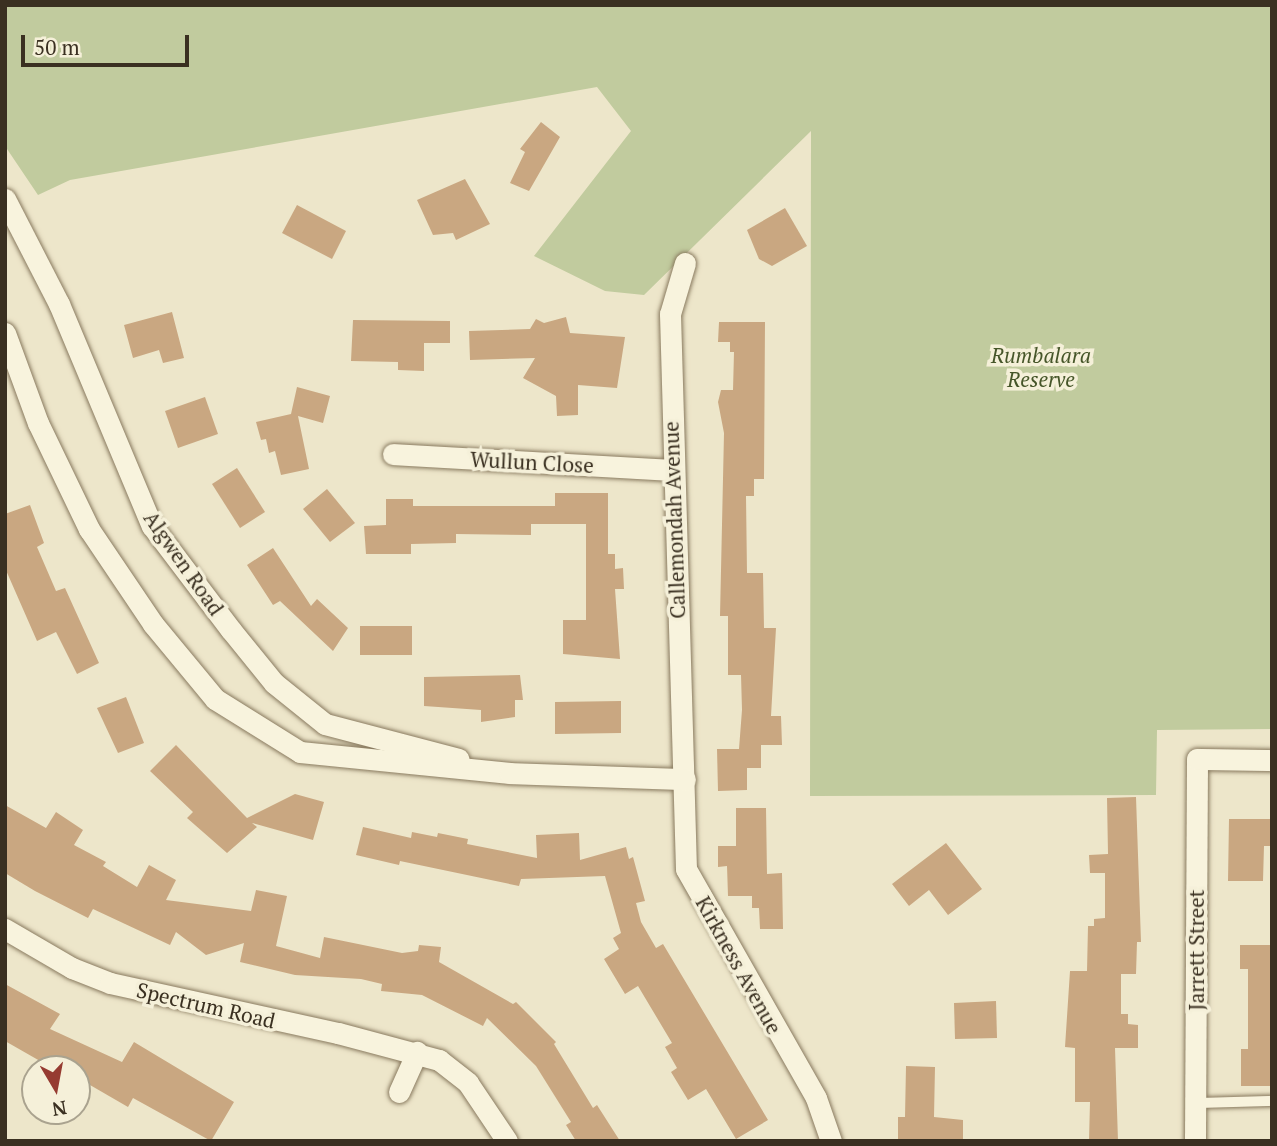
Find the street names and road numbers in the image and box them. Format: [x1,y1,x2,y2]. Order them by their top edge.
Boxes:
street label: Callemondah Avenue [658,421,690,619]
street label: Wullun Close [470,446,594,478]
street label: Algwen Road [139,506,229,620]
street label: Jarrett Street [1183,889,1209,1011]
street label: Kirkness Avenue [691,892,787,1038]
street label: Spectrum Road [134,977,278,1033]

